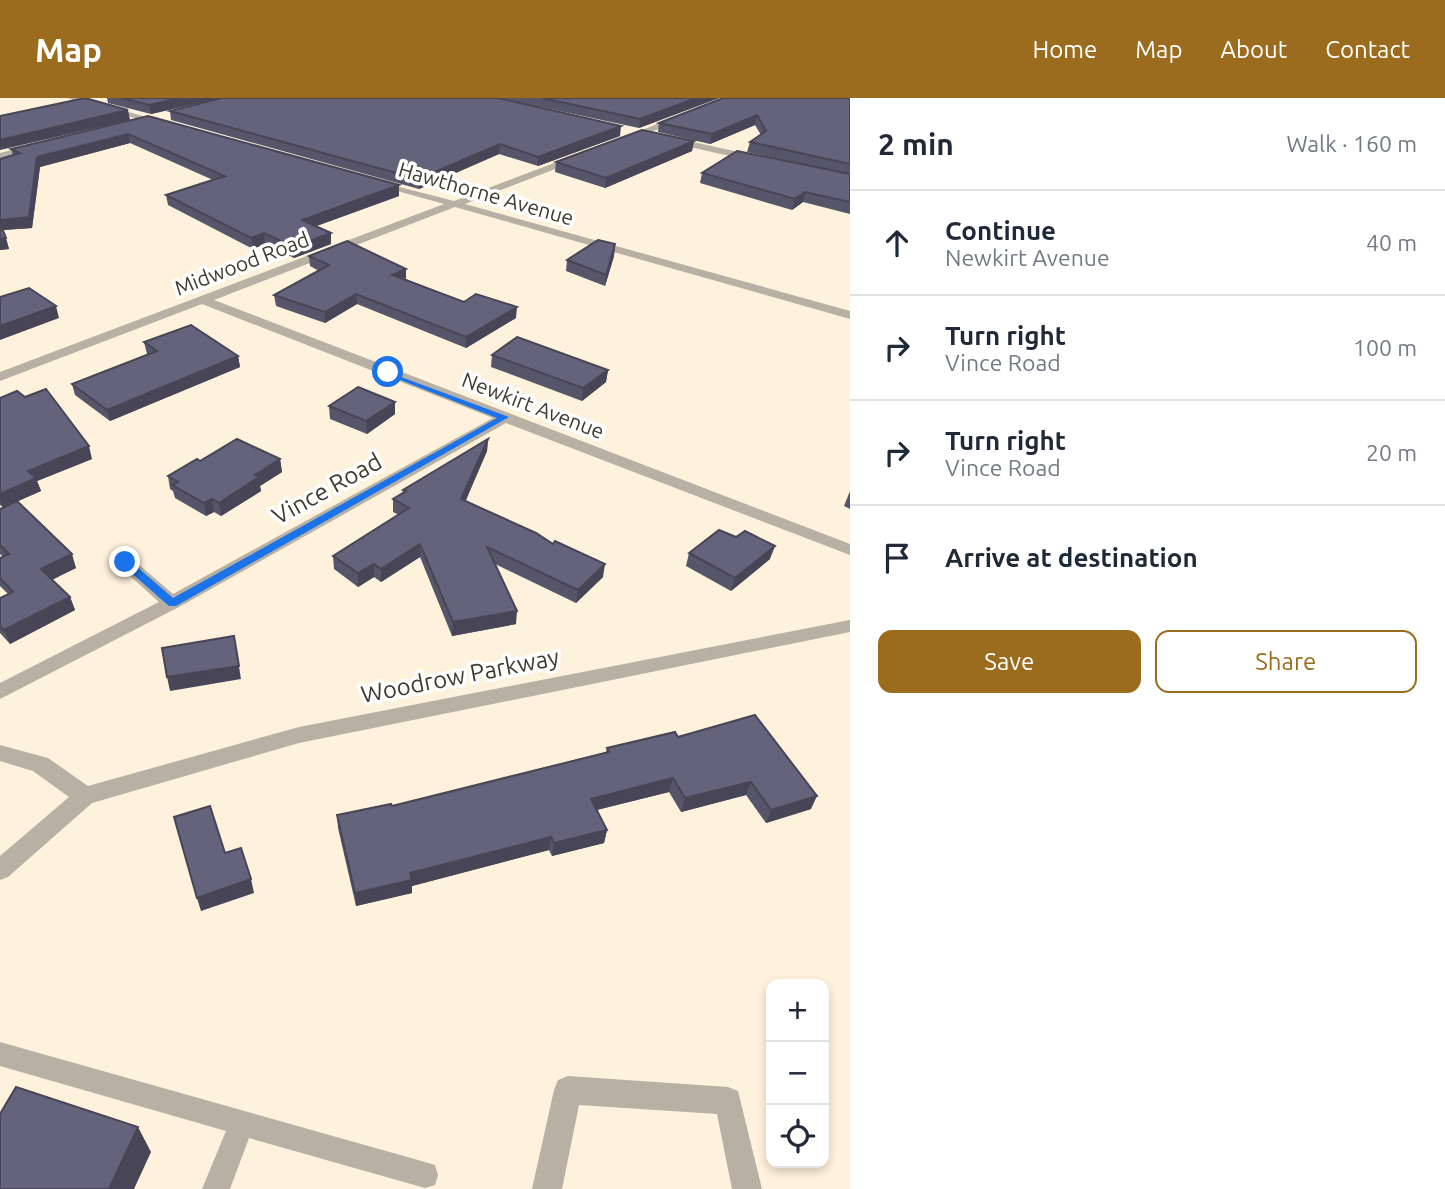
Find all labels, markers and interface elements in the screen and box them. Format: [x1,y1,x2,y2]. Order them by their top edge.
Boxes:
text: Map [35,31,102,68]
text: Home [1032,36,1097,63]
text: Map [1135,36,1182,63]
text: About [1220,36,1287,63]
text: Contact [1325,36,1410,63]
text: 2 min [878,127,954,161]
text: Walk · 160 m [1286,131,1417,156]
street label: Hawthorne Avenue [396,157,577,230]
text: Continue [945,216,1056,245]
icon: ahead [878,224,916,262]
street label: Midwood Road [171,226,312,300]
text: 40 m [1366,230,1417,255]
text: Newkirt Avenue [945,245,1110,270]
text: Turn right [945,321,1066,350]
icon: right [878,329,916,367]
text: 100 m [1353,335,1417,360]
text: Vince Road [945,350,1061,375]
route start [372,356,403,387]
street label: Newkirt Avenue [459,367,608,443]
text: Turn right [945,426,1066,455]
icon: right [878,434,916,472]
text: 20 m [1366,440,1417,465]
street label: Vince Road [267,447,386,530]
text: Vince Road [945,455,1061,480]
icon: arrive [878,539,916,577]
text: Arrive at destination [945,543,1198,572]
route end [109,546,140,577]
button: Save [878,630,1141,693]
button: Share [1155,630,1417,693]
street label: Woodrow Parkway [358,643,562,708]
map controls [766,979,829,1168]
button: + [766,979,829,1042]
button: − [766,1042,829,1105]
button: locate [766,1105,829,1168]

